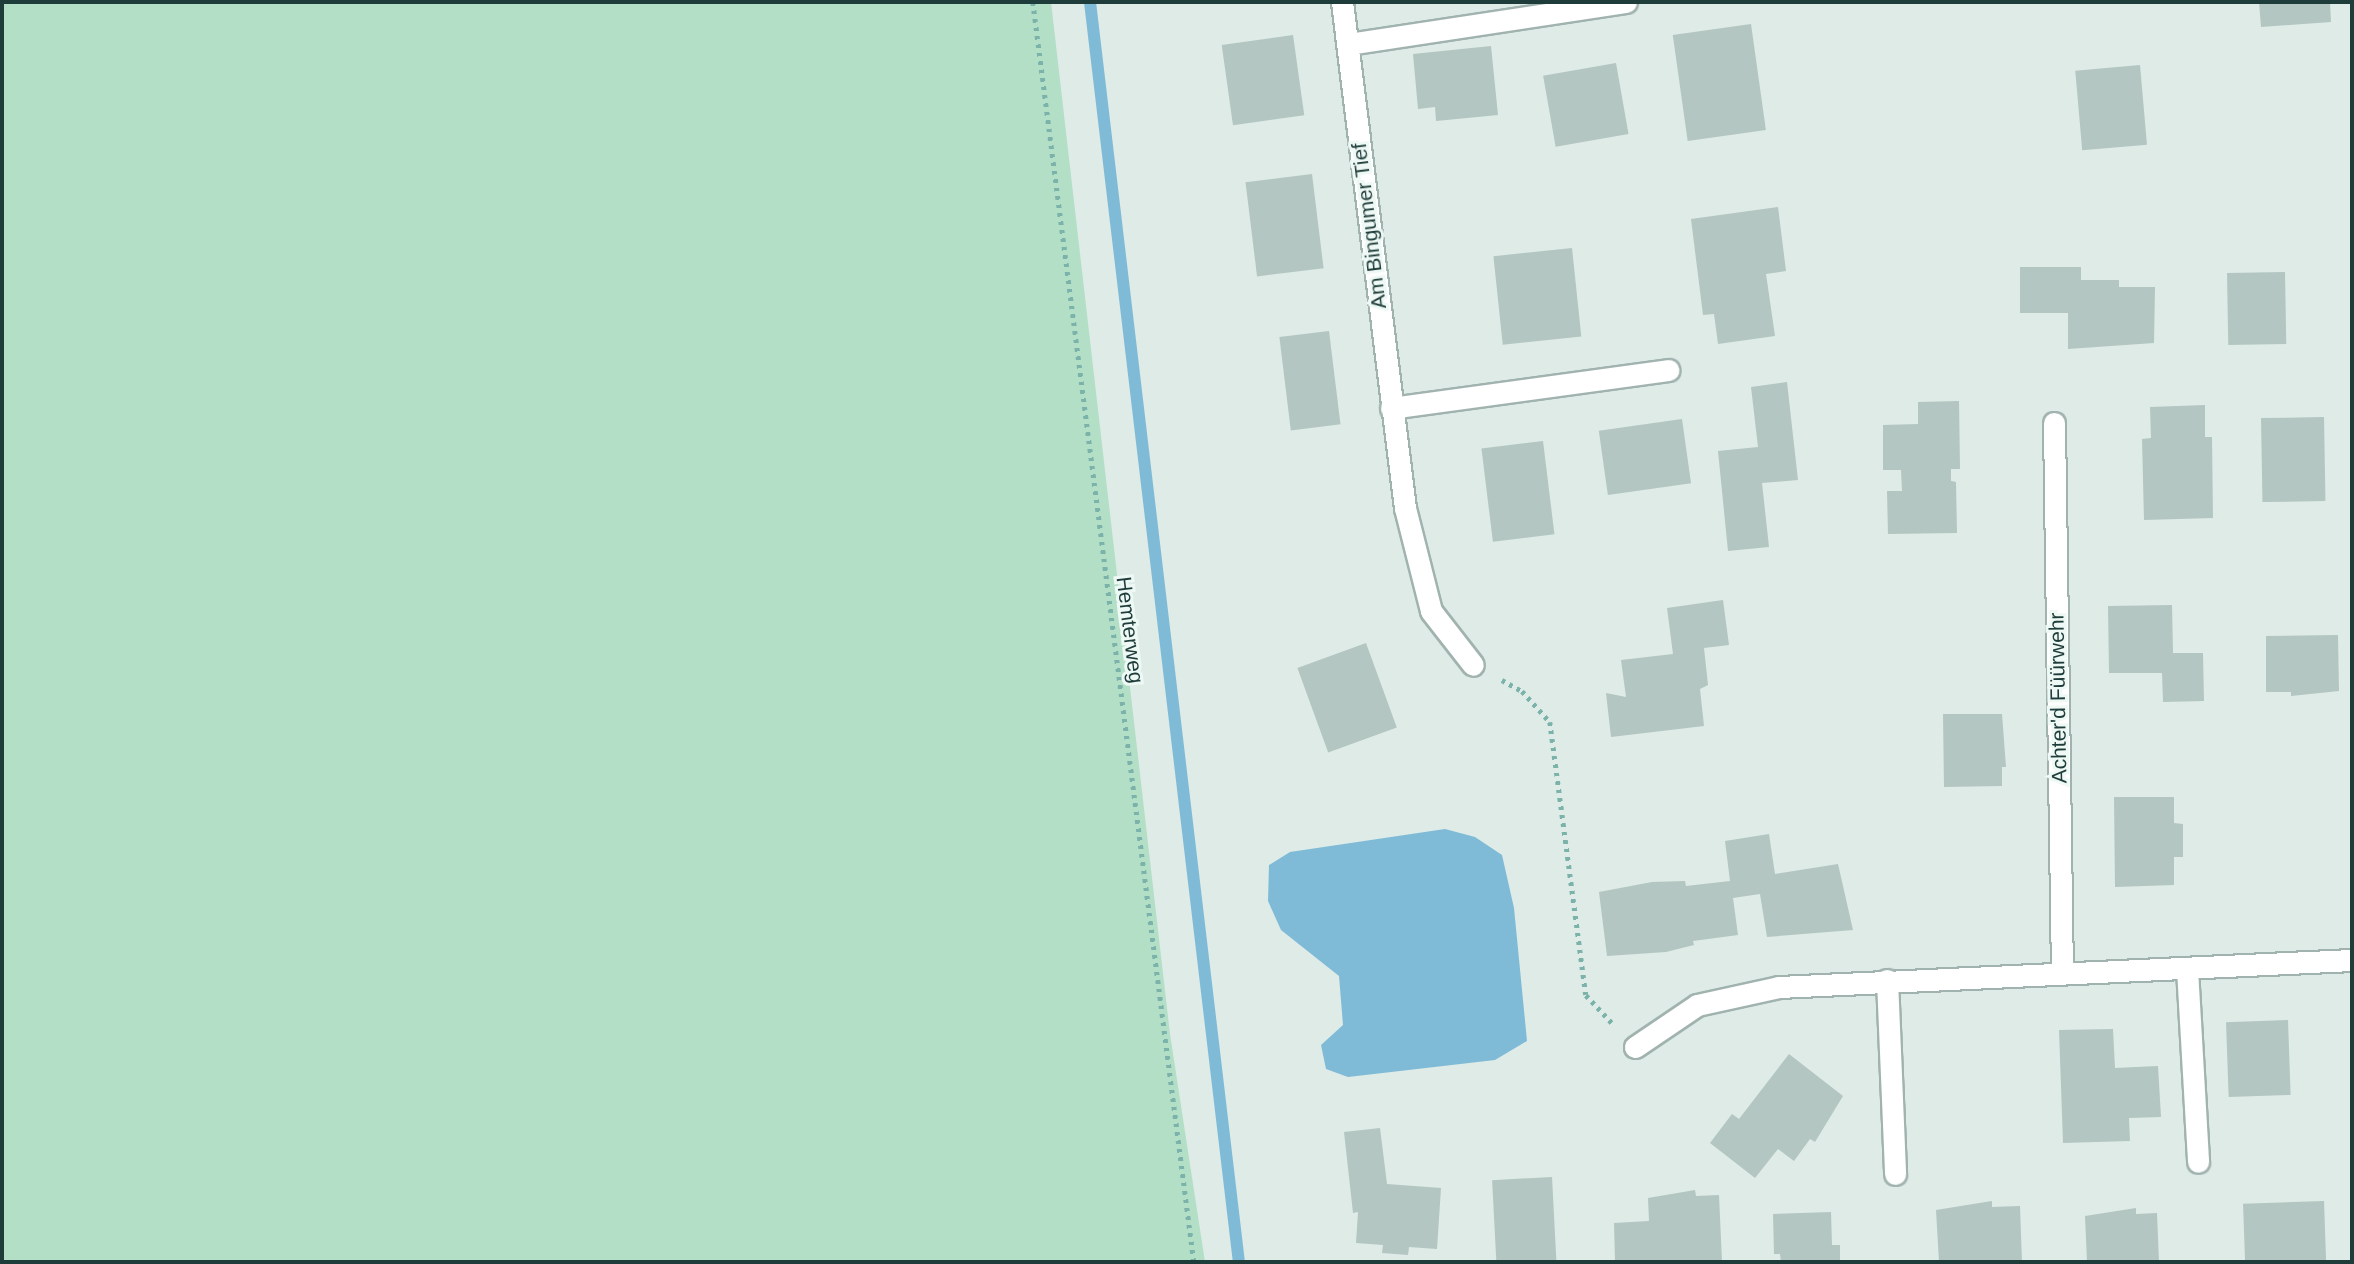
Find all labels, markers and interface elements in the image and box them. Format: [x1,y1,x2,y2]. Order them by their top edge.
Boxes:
street label: Am Bingumer Tief [1346,141,1392,311]
street label: Hemterweg [1111,575,1149,685]
street label: Achter'd Füürwehr [2044,612,2072,784]

